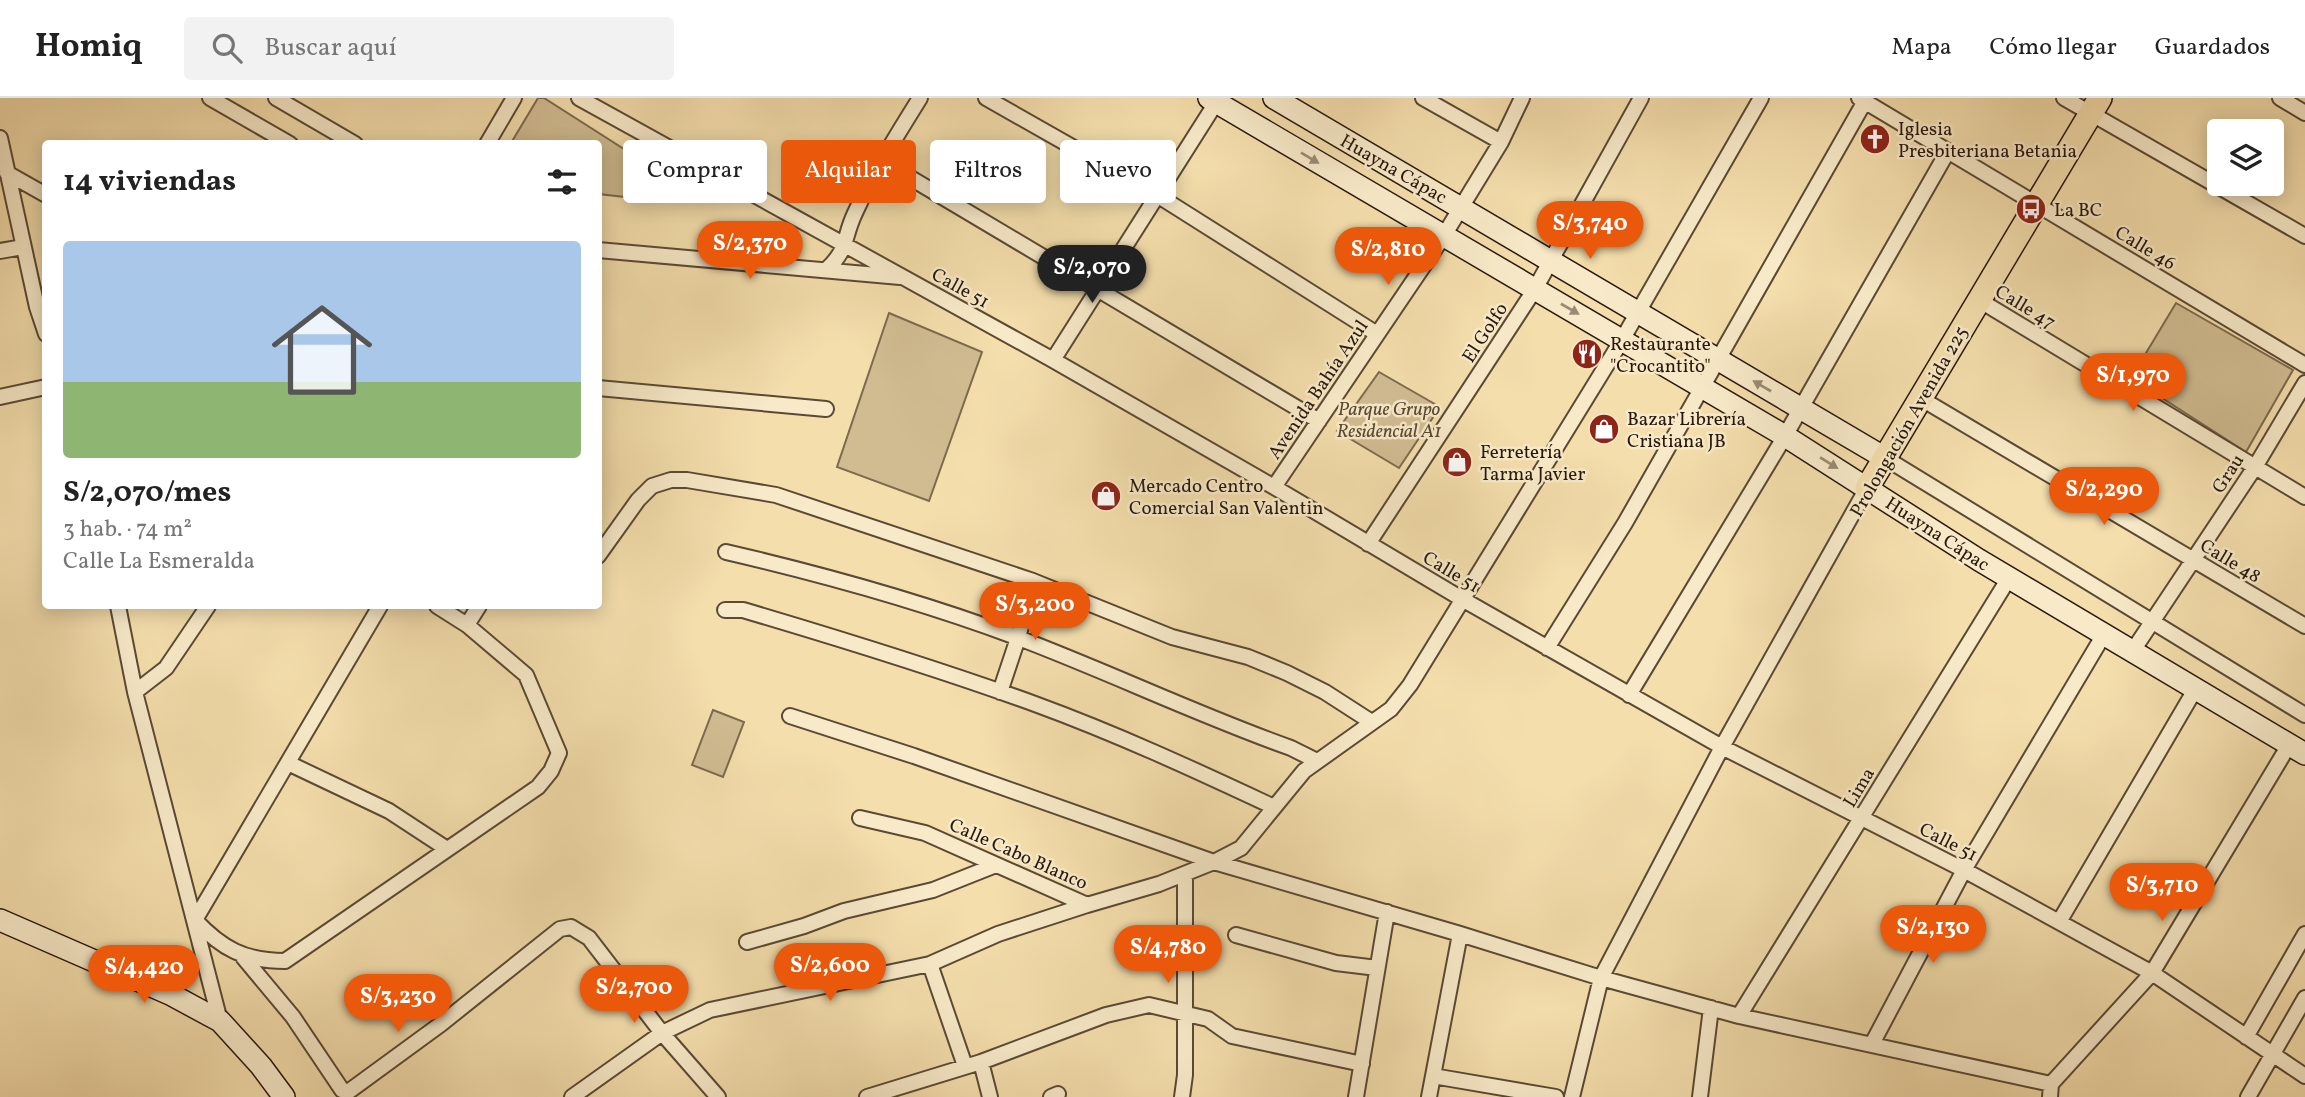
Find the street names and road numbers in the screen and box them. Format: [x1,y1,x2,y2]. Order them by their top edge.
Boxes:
street label: Huayna Cápac [1335,129,1451,211]
street label: Calle 46 [2110,220,2180,277]
street label: Calle 51 [926,262,994,315]
street label: Calle 47 [1990,279,2060,336]
street label: El Golfo [1457,298,1515,368]
street label: Avenida Bahía Azul [1262,315,1375,465]
street label: Prolongación Avenida 225 [1844,322,1975,522]
street label: Grau [2206,449,2251,499]
street label: Huayna Cápac [1880,491,1994,578]
street label: Calle 48 [2195,533,2265,590]
street label: Calle 51 [1417,545,1484,600]
street label: Lima [1838,763,1882,813]
street label: Calle Cabo Blanco [945,813,1092,897]
street label: Calle 51 [1914,817,1982,869]

